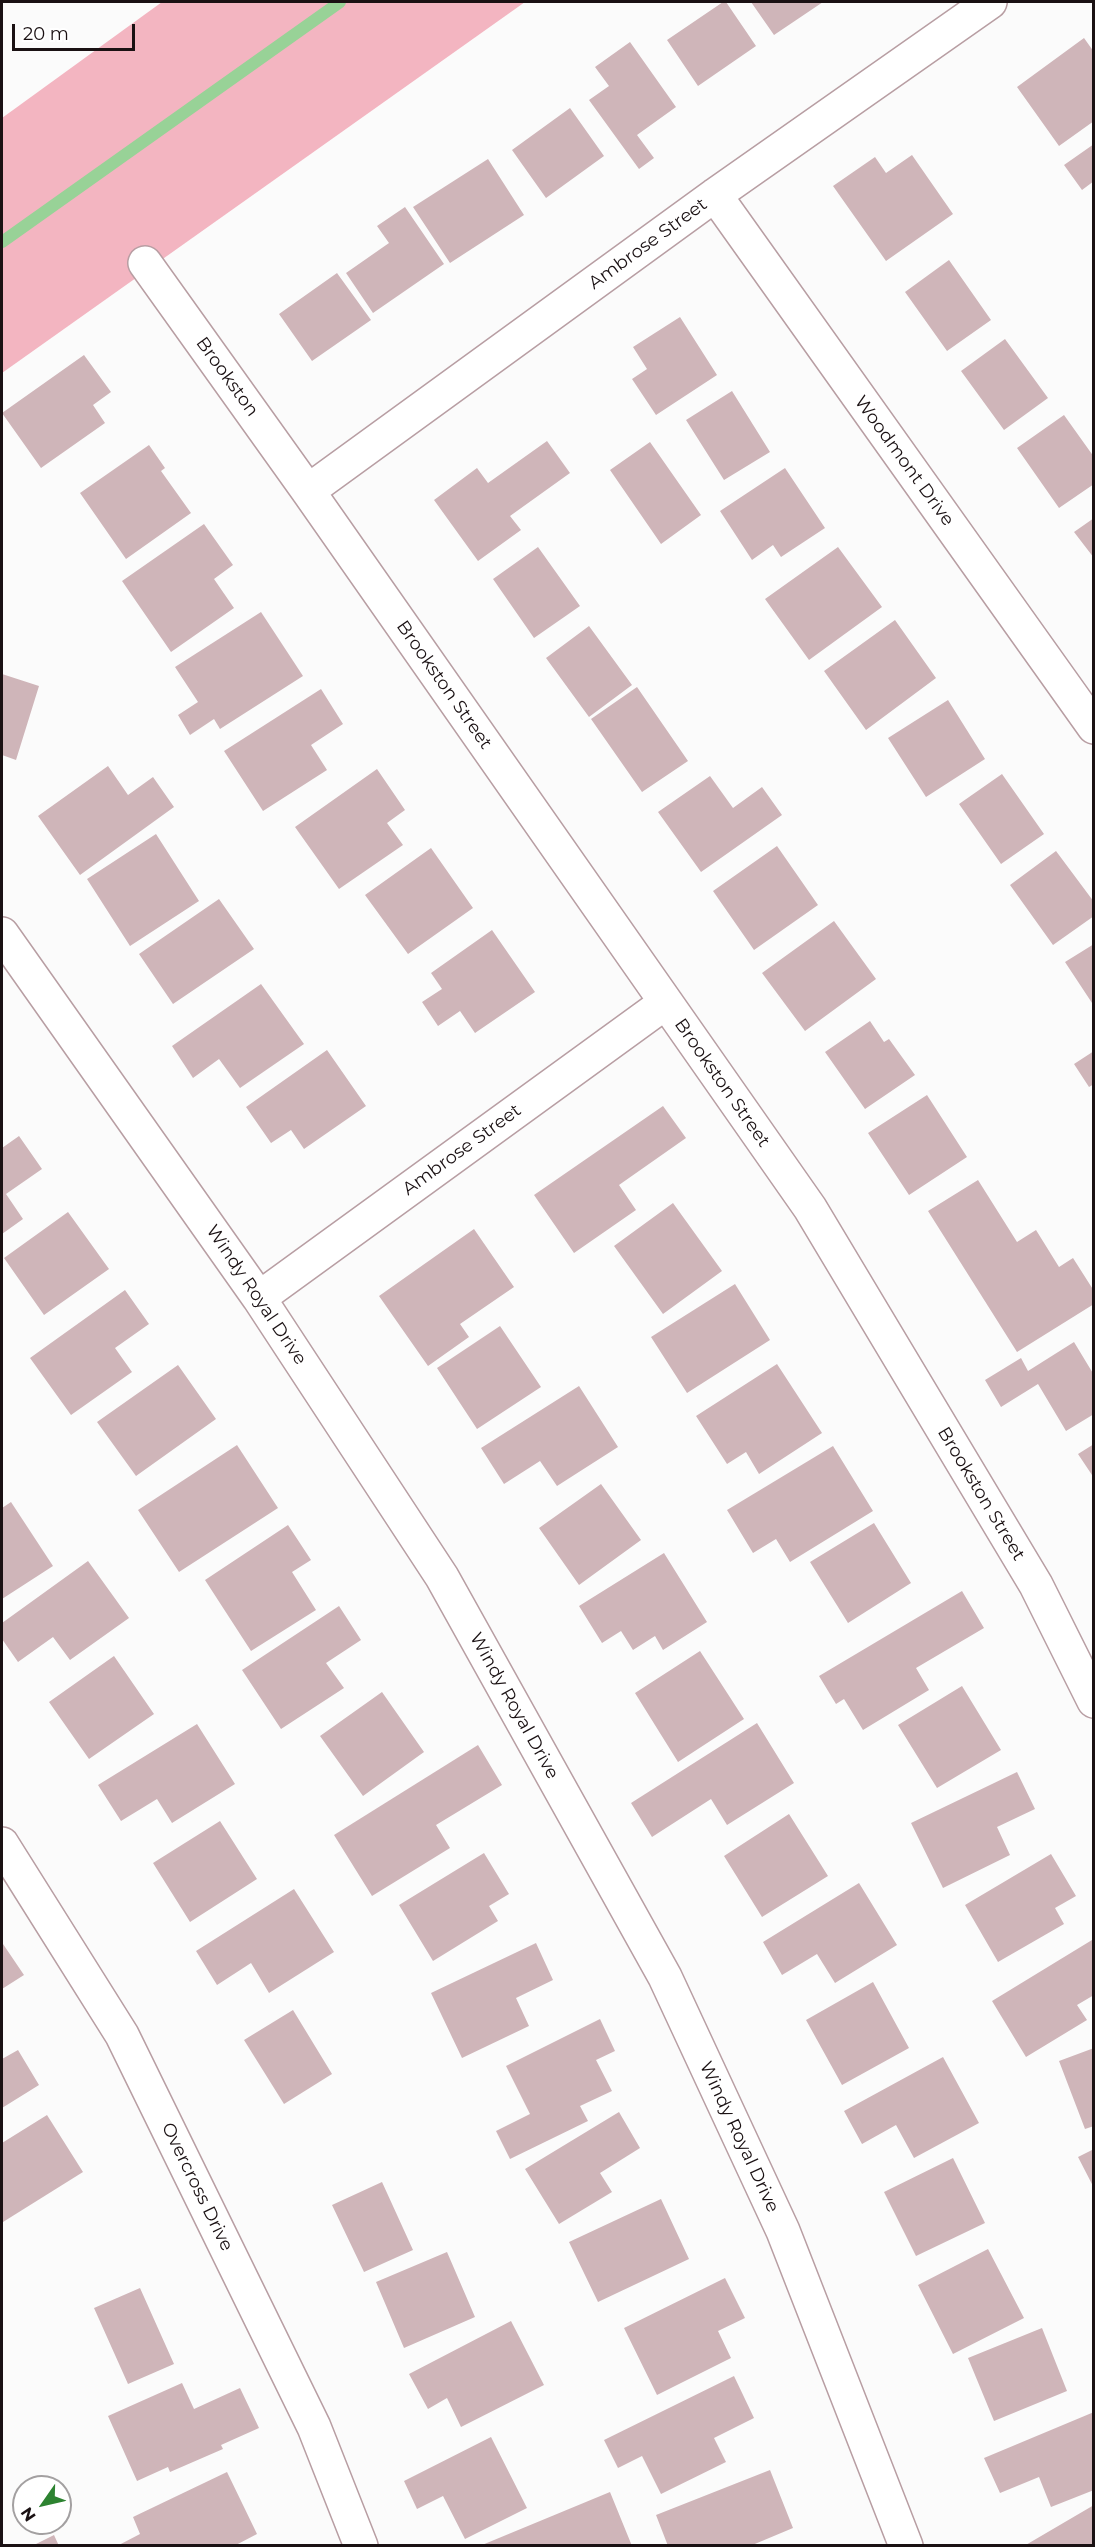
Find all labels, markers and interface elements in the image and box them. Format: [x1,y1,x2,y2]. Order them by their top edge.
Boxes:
scale bar [15,12,138,50]
text: 20 m [23,23,69,45]
street label: Ambrose Street [585,194,711,294]
street label: Brookston [191,333,263,421]
street label: Woodmont Drive [850,392,958,530]
street label: Brookston Street [392,617,496,753]
street label: Brookston Street [670,1015,774,1151]
street label: Ambrose Street [399,1100,525,1200]
street label: Windy Royal Drive [201,1221,311,1369]
street label: Brookston Street [933,1423,1029,1565]
street label: Windy Royal Drive [465,1629,563,1783]
street label: Windy Royal Drive [695,2058,783,2216]
street label: Overcross Drive [157,2119,237,2255]
north arrow [12,2475,72,2535]
text: N [17,2504,40,2525]

